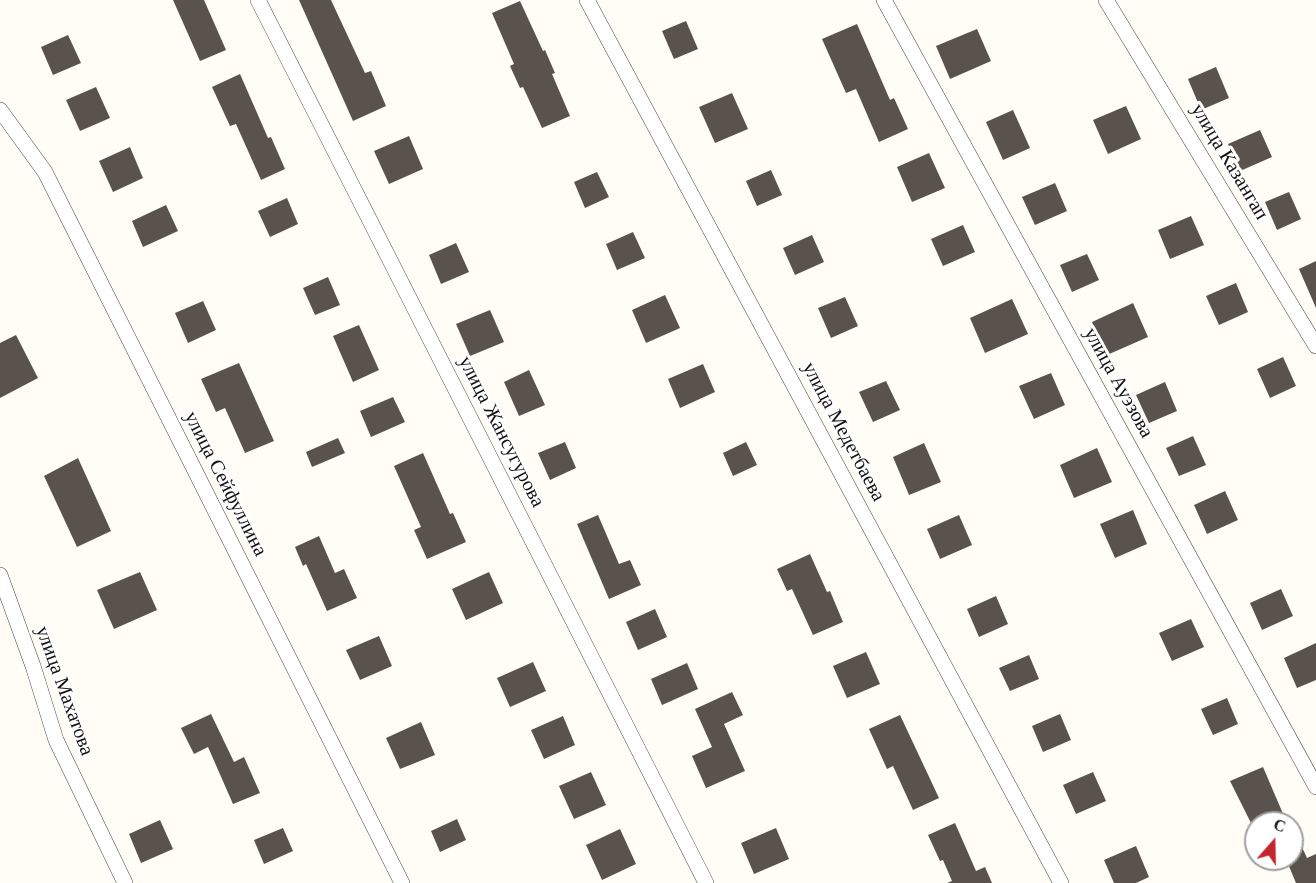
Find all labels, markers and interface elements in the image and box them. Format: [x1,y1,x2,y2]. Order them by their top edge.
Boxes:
street label: улица Казангап [1185,100,1273,224]
street label: улица Ауэзова [1078,324,1158,442]
street label: улица Жансугурова [453,352,549,512]
street label: улица Медетбаева [796,358,890,506]
street label: улица Сейфуллина [178,408,272,560]
street label: улица Махатова [30,623,98,759]
north arrow [1244,811,1304,871]
text: С [1271,816,1288,835]

